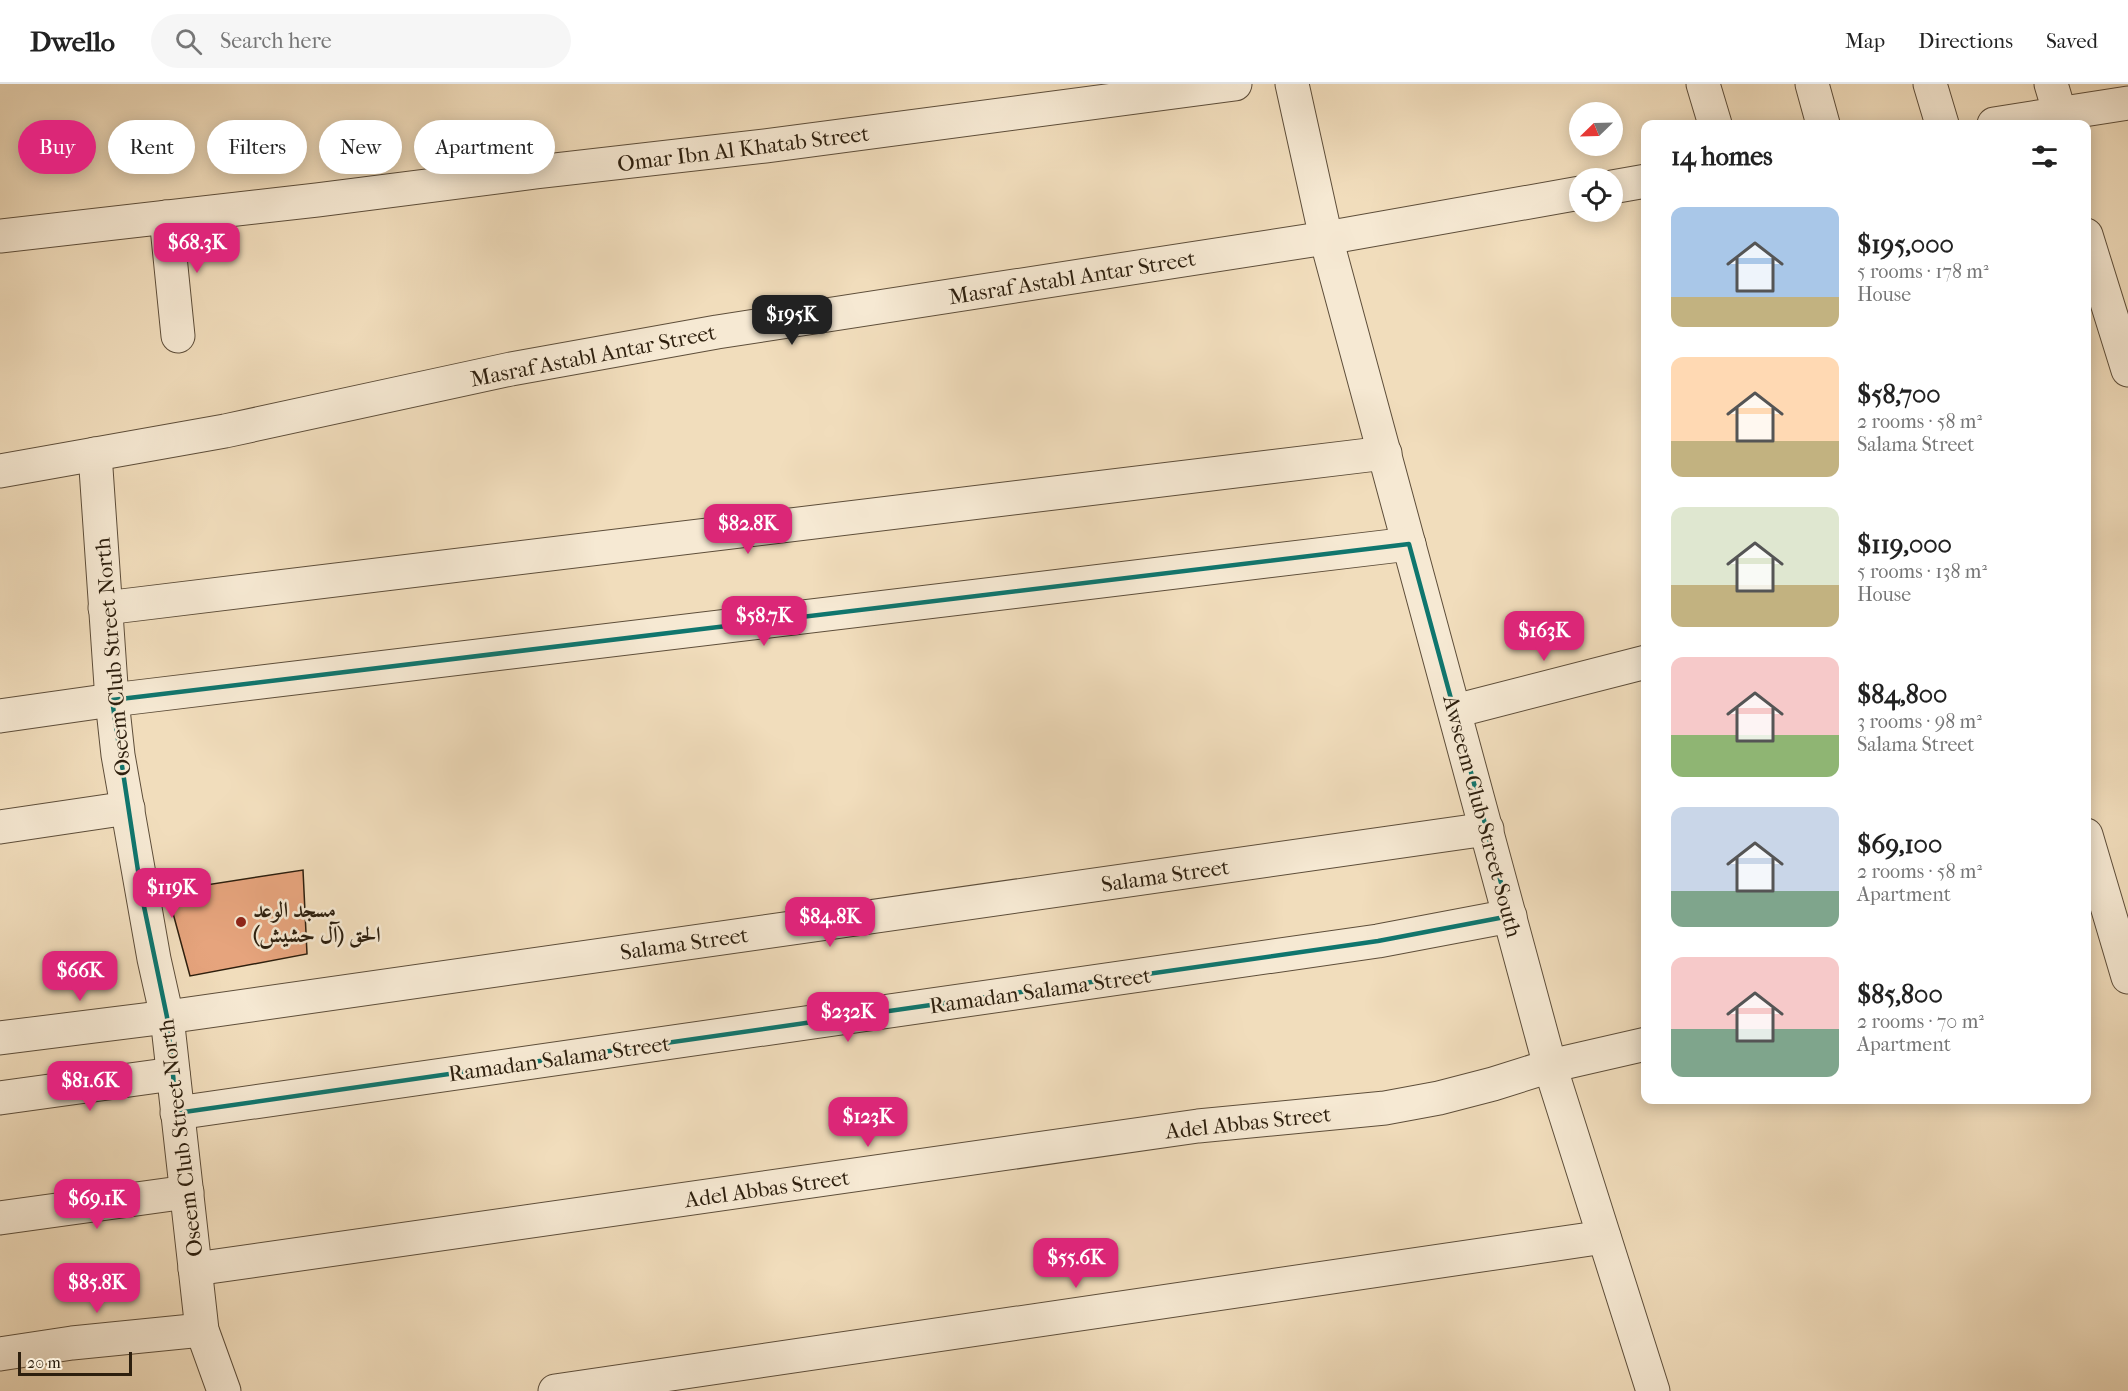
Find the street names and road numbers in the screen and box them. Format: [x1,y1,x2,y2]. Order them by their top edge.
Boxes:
street label: Omar Ibn Al Khatab Street [616,121,871,177]
street label: Masraf Astabl Antar Street [947,246,1198,310]
street label: Masraf Astabl Antar Street [468,319,718,393]
street label: Oseem Club Street North [90,536,136,777]
street label: Awseem Club Street South [1437,691,1527,941]
street label: Salama Street [1099,854,1231,898]
street label: Salama Street [618,922,750,966]
street label: Ramadan Salama Street [928,963,1153,1019]
street label: Oseem Club Street North [153,1017,208,1258]
street label: Ramadan Salama Street [447,1031,672,1087]
street label: Adel Abbas Street [1163,1101,1332,1145]
street label: Adel Abbas Street [682,1165,851,1214]

